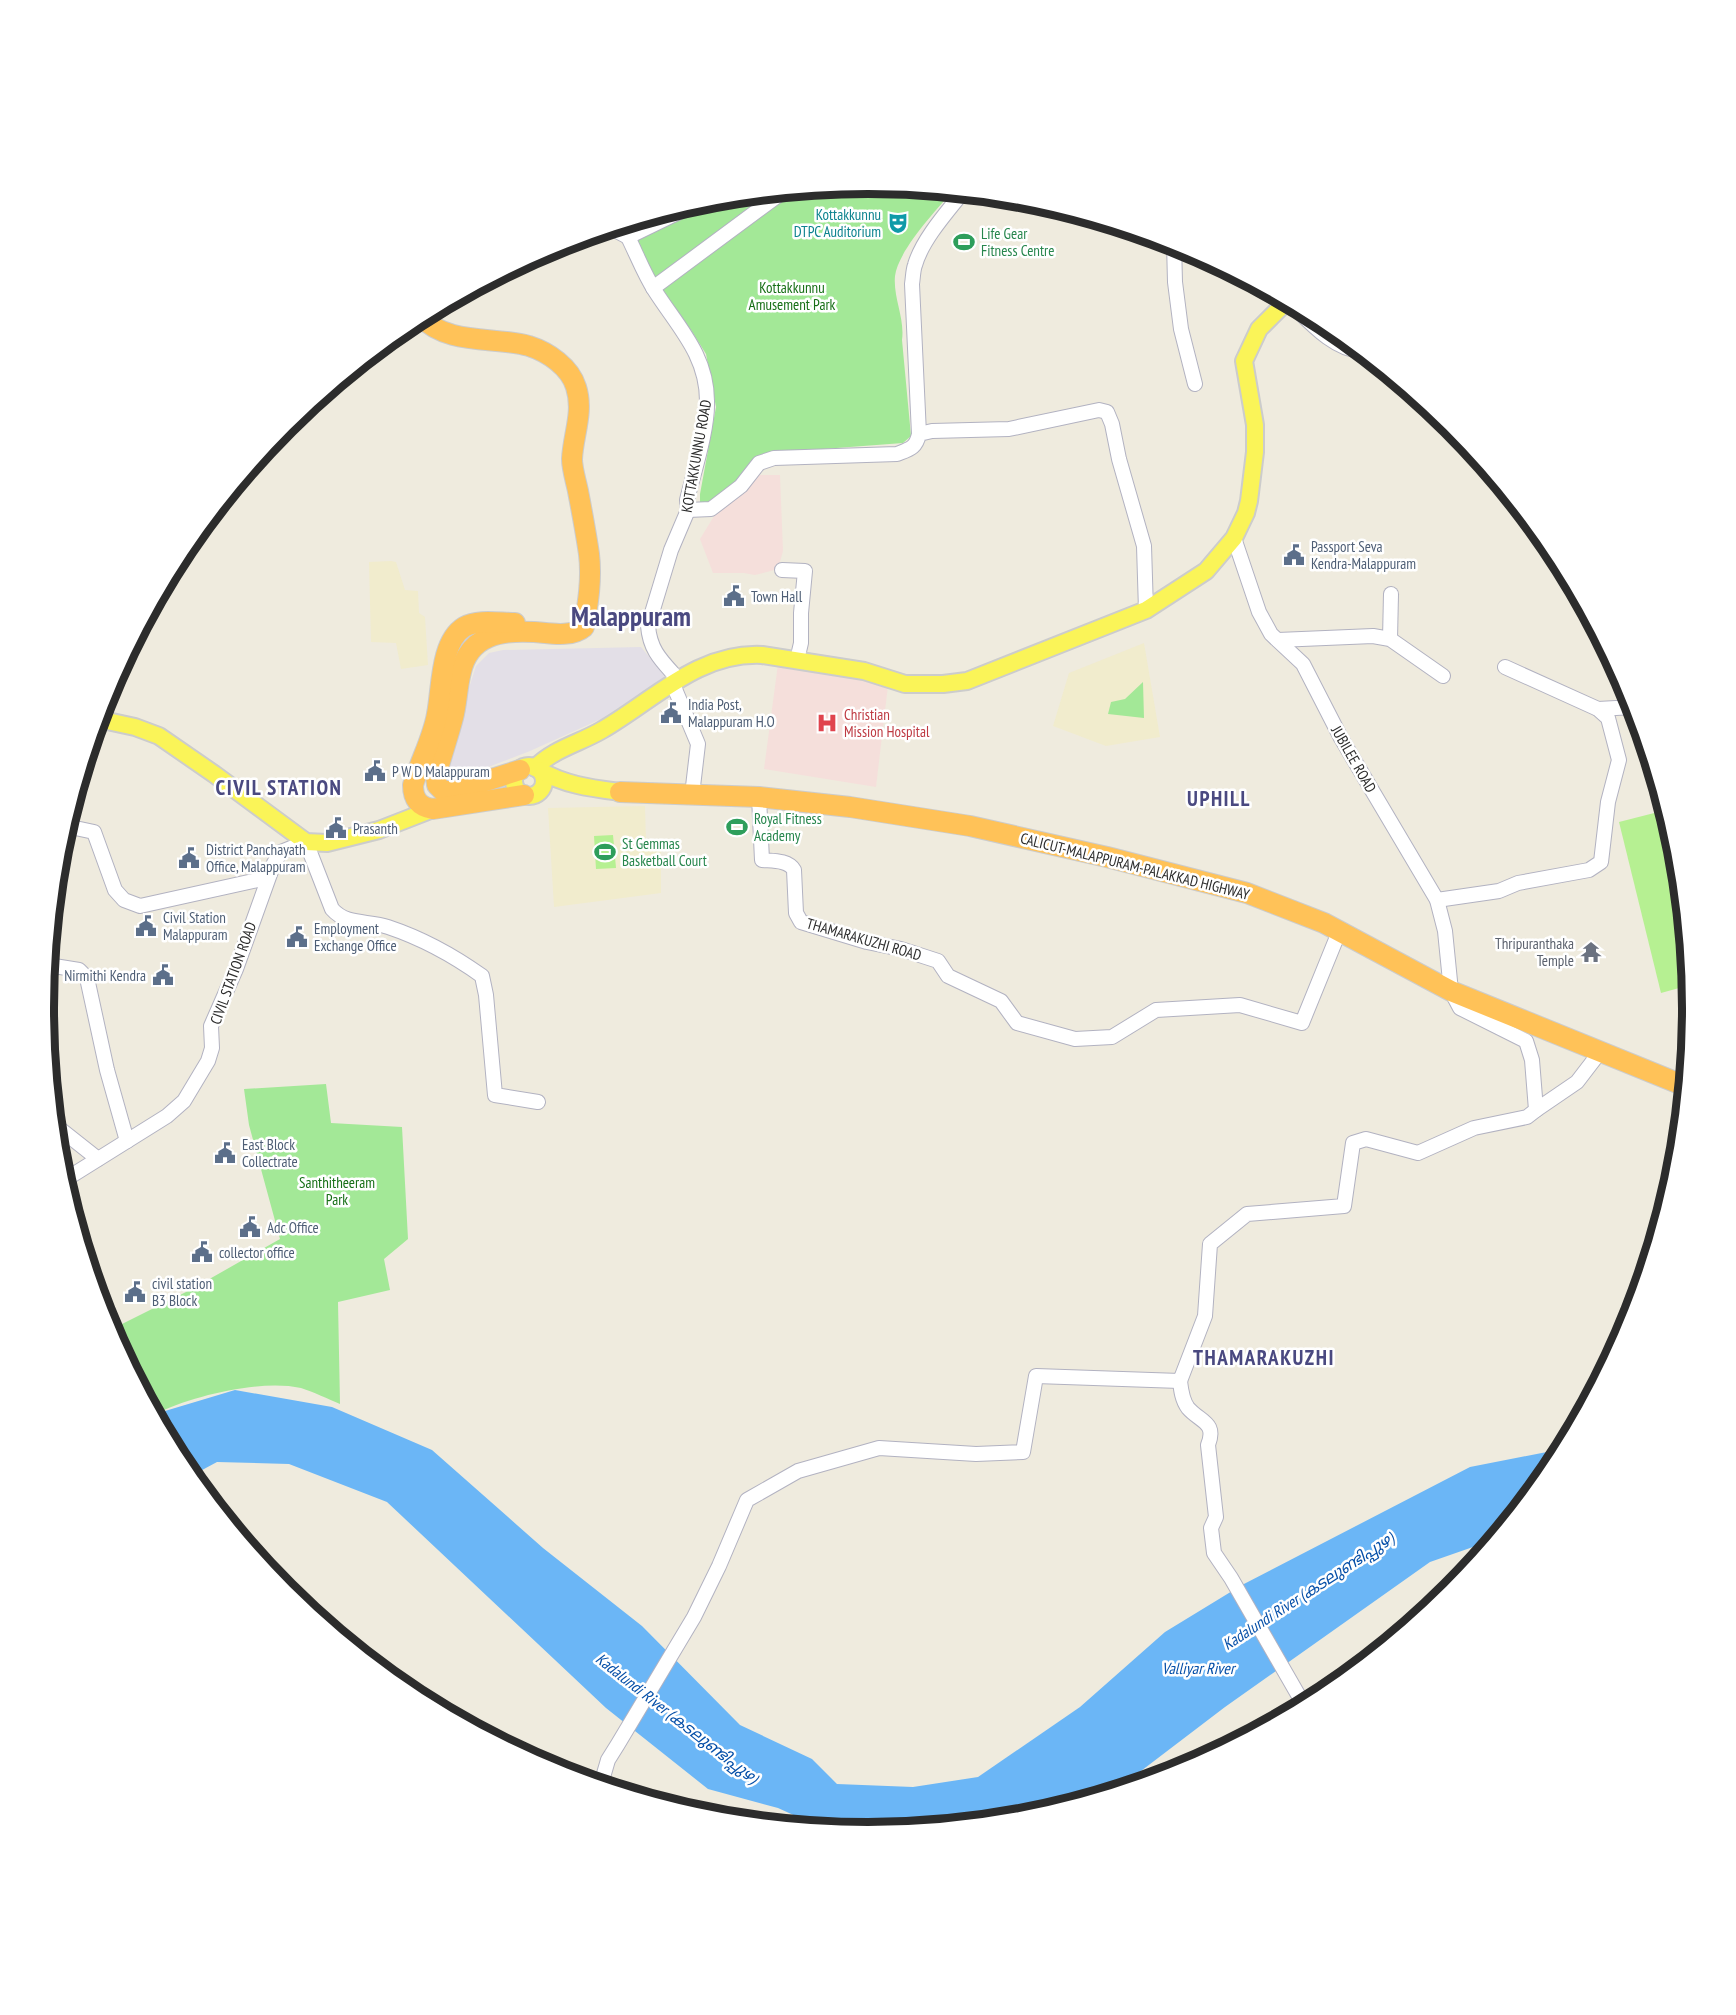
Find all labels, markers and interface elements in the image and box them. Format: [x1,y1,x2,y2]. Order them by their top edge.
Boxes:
place label: Kottakkunnu DTPC Auditorium [794,205,881,241]
theatre icon: Kottakkunnu DTPC Auditorium [886,211,910,235]
place label: Life Gear Fitness Centre [981,224,1054,260]
sports icon: Life Gear Fitness Centre [952,230,976,254]
park label: Kottakkunnu Amusement Park [749,278,836,314]
street label: KOTTAKKUNNU ROAD [677,398,715,514]
place label: Passport Seva Kendra-Malappuram [1311,537,1416,573]
public building icon: Passport Seva Kendra-Malappuram [1282,543,1306,567]
public building icon: Town Hall [722,584,746,608]
place label: Town Hall [751,587,803,606]
district label: Malappuram [571,599,691,633]
place label: India Post, Malappuram H.O [688,695,775,731]
public building icon: India Post, Malappuram H.O [659,701,683,725]
place label: Christian Mission Hospital [844,705,930,741]
hospital icon: Christian Mission Hospital [815,711,839,735]
street label: JUBILEE ROAD [1327,721,1381,796]
public building icon: P W D Malappuram [363,759,387,783]
place label: P W D Malappuram [392,762,490,781]
district label: CIVIL STATION [216,774,342,801]
district label: UPHILL [1187,785,1251,812]
place label: Royal Fitness Academy [754,809,822,845]
sports icon: Royal Fitness Academy [725,815,749,839]
public building icon: Prasanth [324,816,348,840]
place label: Prasanth [353,819,398,838]
street label: CALICUT-MALAPPURAM-PALAKKAD HIGHWAY [1018,828,1252,904]
place label: St Gemmas Basketball Court [622,834,707,870]
place label: District Panchayath Office, Malappuram [206,840,306,876]
sports icon: St Gemmas Basketball Court [593,840,617,864]
public building icon: District Panchayath Office, Malappuram [177,846,201,870]
place label: Civil Station Malappuram [163,908,228,944]
public building icon: Civil Station Malappuram [134,914,158,938]
street label: THAMARAKUZHI ROAD [804,914,924,965]
street label: CIVIL STATION ROAD [206,919,260,1027]
place label: Employment Exchange Office [314,919,397,955]
public building icon: Employment Exchange Office [285,925,309,949]
place label: Thripuranthaka Temple [1495,934,1574,970]
temple icon: Thripuranthaka Temple [1579,940,1603,964]
public building icon: Nirmithi Kendra [151,963,175,987]
place label: Nirmithi Kendra [64,966,146,985]
place label: East Block Collectrate [242,1135,298,1171]
public building icon: East Block Collectrate [213,1141,237,1165]
park label: Santhitheeram Park [299,1173,375,1209]
public building icon: Adc Office [238,1215,262,1239]
place label: Adc Office [267,1218,319,1237]
public building icon: collector office [190,1240,214,1264]
place label: collector office [219,1243,295,1262]
place label: civil station B3 Block [152,1274,212,1310]
public building icon: civil station B3 Block [123,1280,147,1304]
district label: THAMARAKUZHI [1193,1344,1335,1371]
water label: Kadalundi River (കടലുണ്ടിപ്പുഴ) [1219,1527,1400,1656]
water label: Kadalundi River (കടലുണ്ടിപ്പുഴ) [591,1649,764,1790]
water label: Valliyar River [1162,1658,1237,1678]

